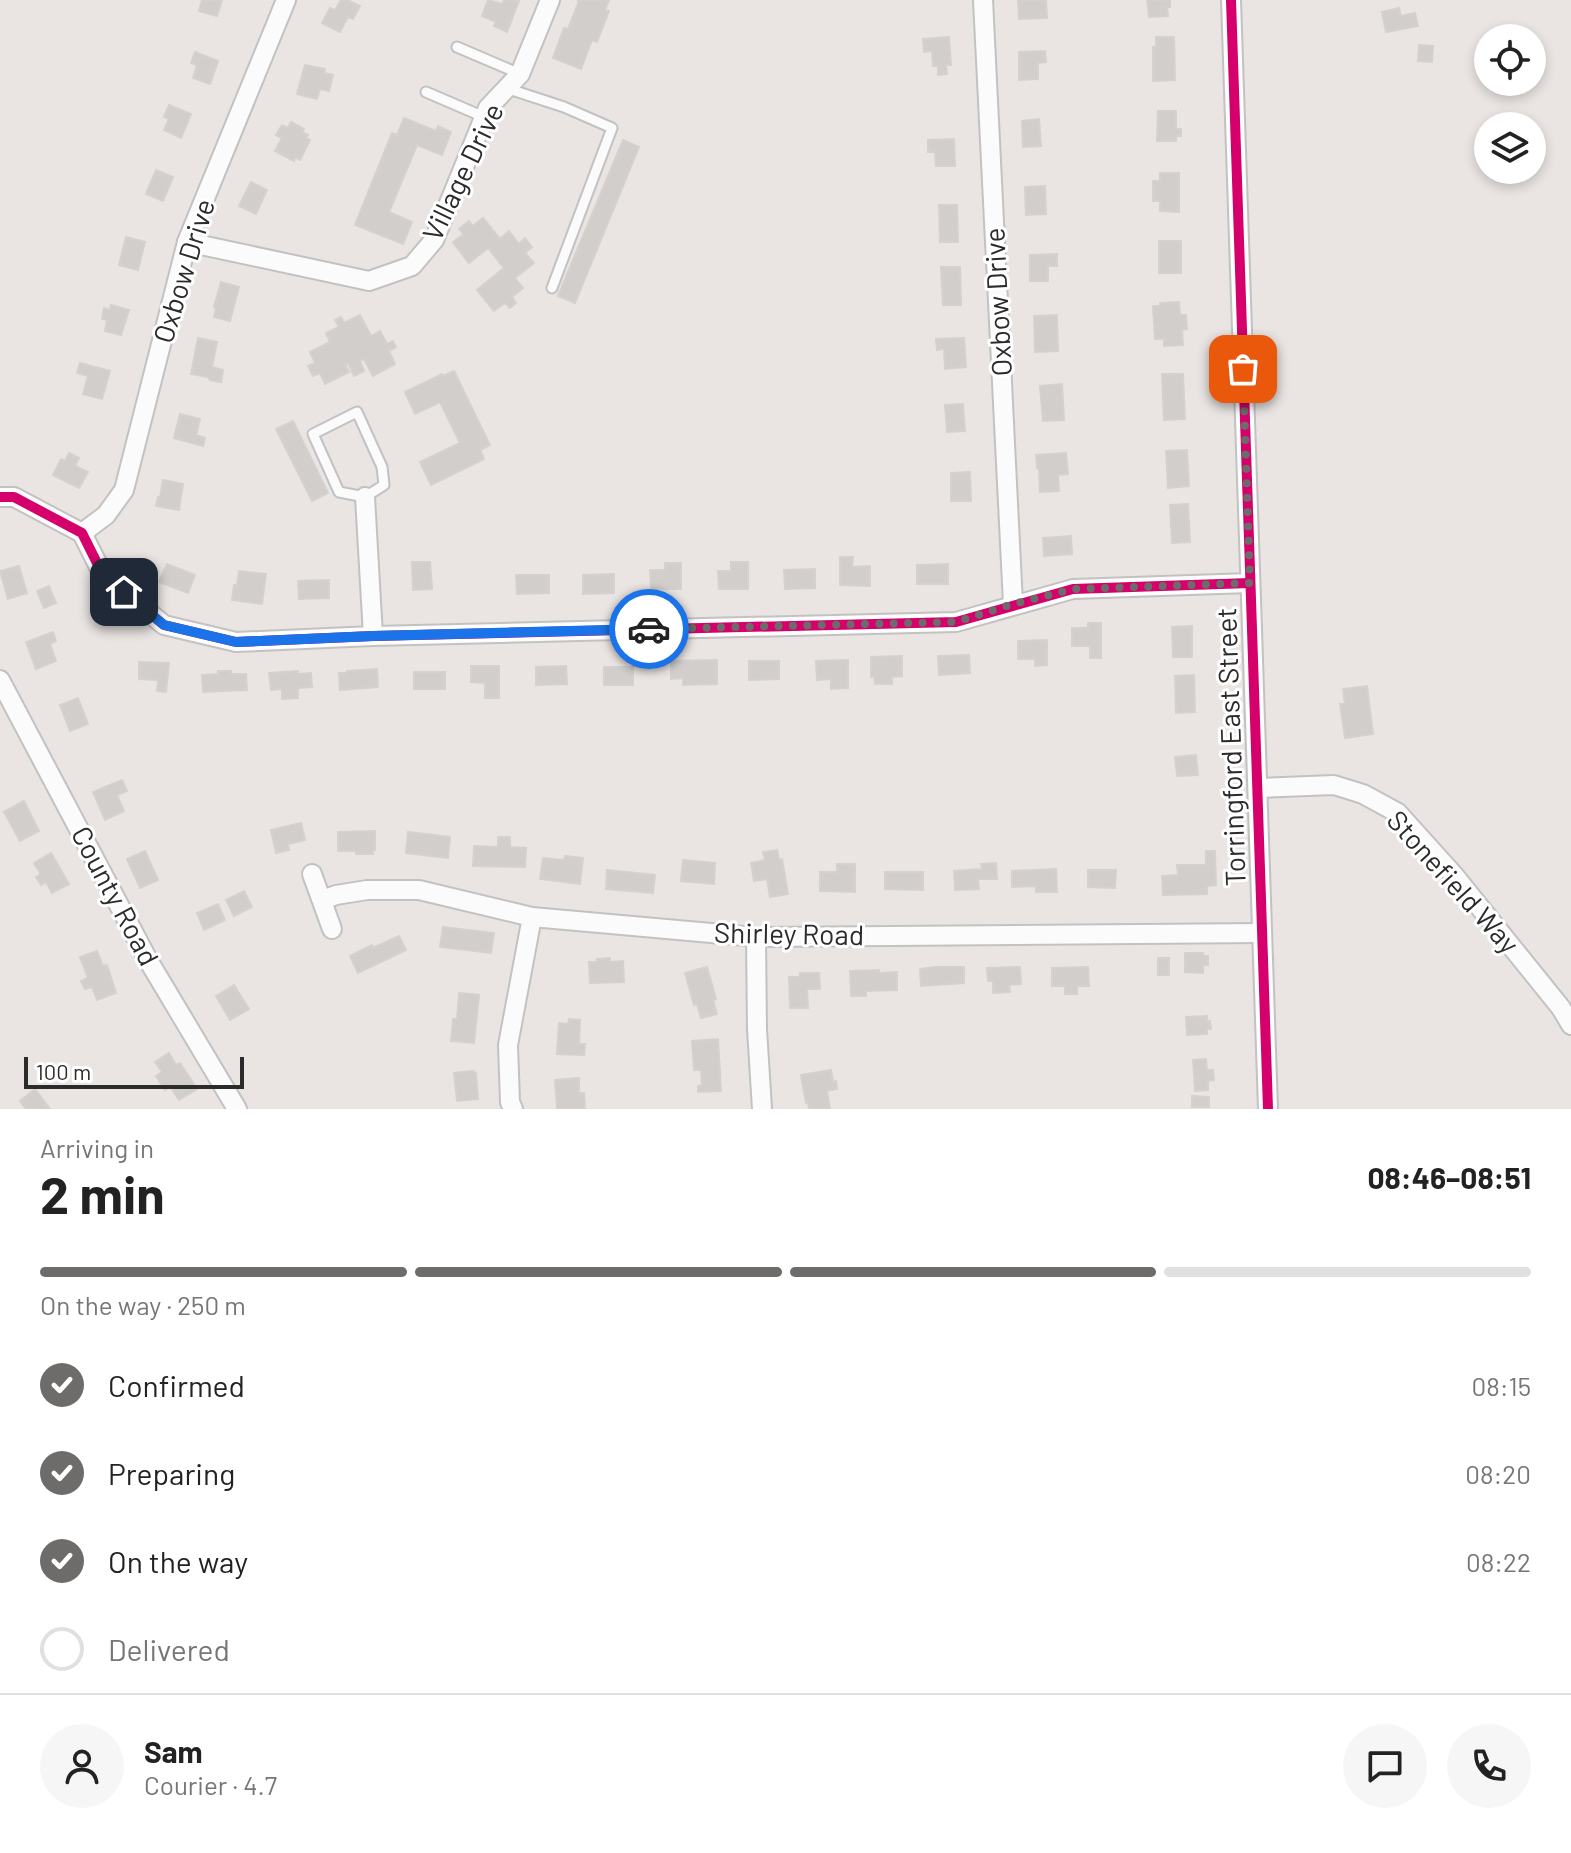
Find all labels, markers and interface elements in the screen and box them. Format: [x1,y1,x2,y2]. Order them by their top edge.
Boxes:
map controls [1474,24,1546,184]
button: locate [1474,24,1546,96]
street label: Village Drive [414,97,510,246]
button: layers [1474,112,1546,184]
street label: Oxbow Drive [145,195,221,347]
street label: Oxbow Drive [976,227,1018,377]
pin [1209,335,1277,403]
icon: bag [1221,347,1265,391]
pin [90,558,158,626]
icon: home [102,570,146,614]
courier [609,589,689,669]
icon: car [627,607,671,651]
street label: Torringford East Street [1208,607,1252,887]
street label: Stonefield Way [1381,803,1527,960]
street label: County Road [65,820,167,971]
street label: Shirley Road [714,915,864,951]
scale bar [24,1053,244,1089]
text: 100 m [36,1058,91,1084]
text: Arriving in [40,1132,154,1163]
text: 08:46–08:51 [1368,1159,1531,1195]
text: 2 min [40,1162,165,1224]
text: On the way · 250 m [40,1289,246,1320]
icon: check [40,1363,84,1407]
text: Confirmed [108,1367,245,1403]
text: 08:15 [1471,1370,1531,1401]
icon: check [40,1451,84,1495]
text: Preparing [108,1455,235,1491]
text: 08:20 [1465,1458,1531,1489]
icon: check [40,1539,84,1583]
text: On the way [108,1543,248,1579]
text: 08:22 [1466,1546,1531,1577]
text: Delivered [108,1631,230,1667]
button: person [40,1724,124,1808]
button: chat [1343,1724,1427,1808]
button: phone [1447,1724,1531,1808]
text: Sam [144,1733,203,1769]
text: Courier · 4.7 [144,1769,277,1800]

